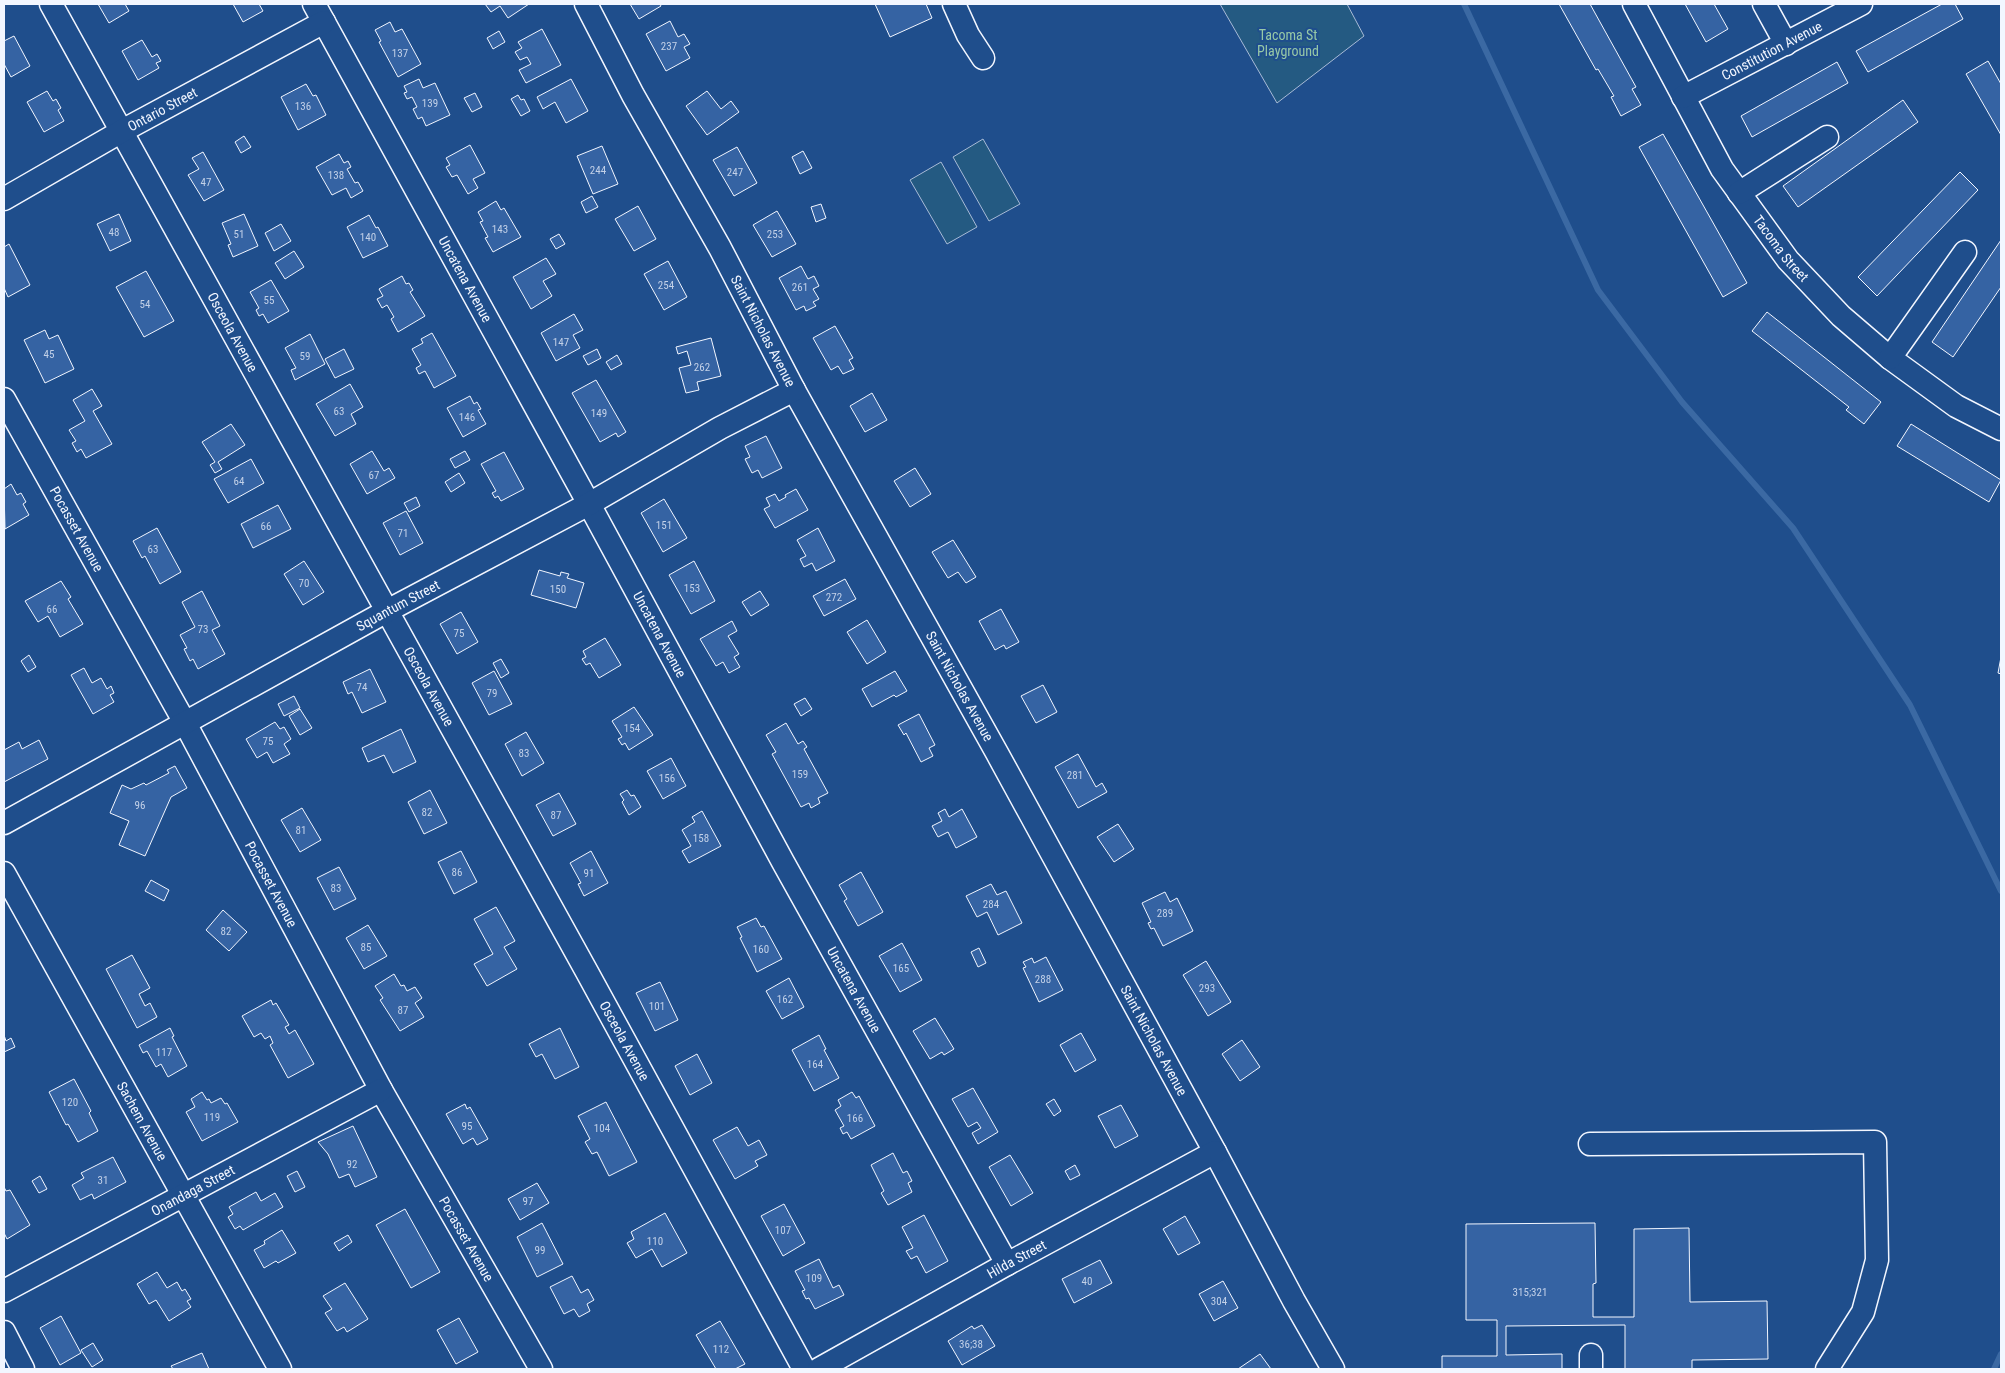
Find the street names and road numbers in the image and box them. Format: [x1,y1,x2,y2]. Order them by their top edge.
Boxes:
street label: Constitution Avenue [1719,18,1825,84]
street label: Ontario Street [125,84,200,134]
street label: Tacoma Street [1750,212,1812,285]
street label: Uncatena Avenue [435,233,496,325]
street label: Saint Nicholas Avenue [728,273,799,390]
street label: Osceola Avenue [204,290,261,375]
street label: Pocasset Avenue [47,484,107,575]
street label: Squantum Street [354,577,442,634]
street label: Uncatena Avenue [630,589,690,681]
street label: Saint Nicholas Avenue [923,629,997,744]
street label: Osceola Avenue [400,644,457,729]
street label: Pocasset Avenue [242,839,301,930]
street label: Uncatena Avenue [824,944,885,1036]
street label: Saint Nicholas Avenue [1117,982,1191,1099]
street label: Osceola Avenue [596,998,653,1084]
street label: Sachem Avenue [114,1079,171,1164]
street label: Onandaga Street [148,1162,237,1219]
street label: Pocasset Avenue [436,1194,497,1285]
street label: Hilda Street [984,1237,1049,1282]

